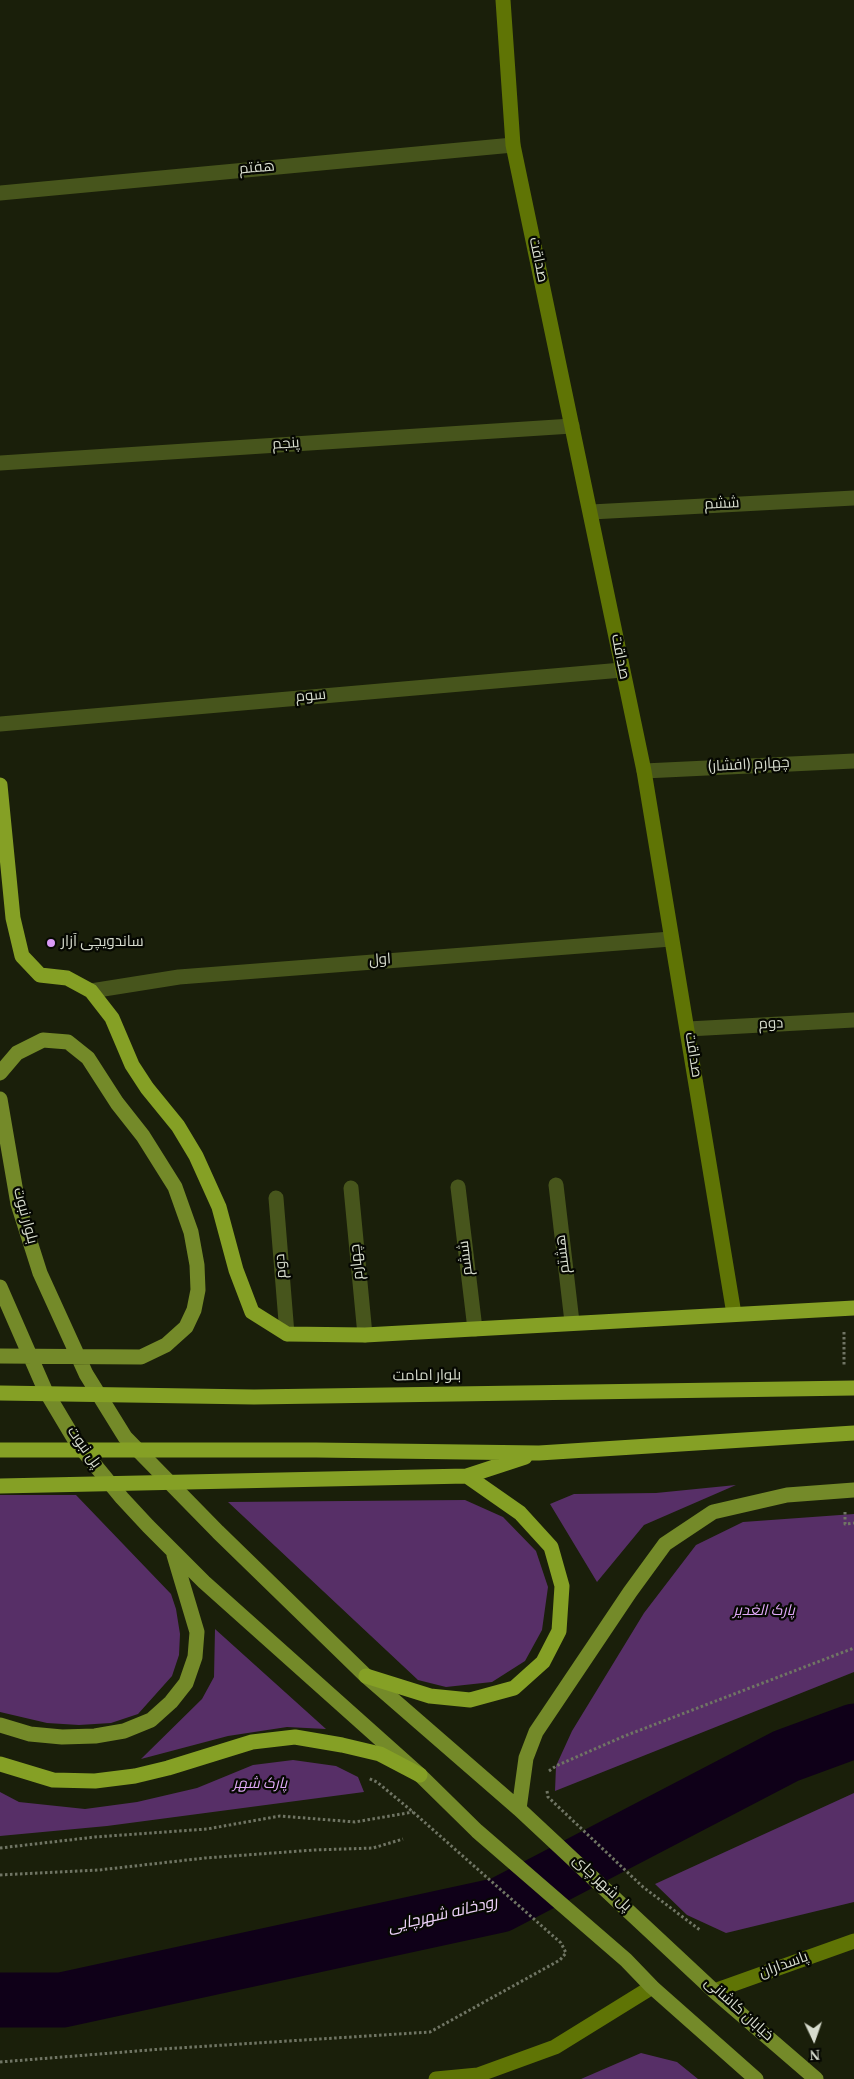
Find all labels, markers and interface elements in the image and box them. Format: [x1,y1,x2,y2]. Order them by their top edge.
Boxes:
street label: هفتم [238,158,276,180]
street label: صداقت [523,236,551,284]
street label: پنجم [272,435,300,455]
street label: ششم [704,495,740,515]
street label: صداقت [606,633,632,681]
street label: سوم [295,687,327,707]
street label: چهارم (افشار) [708,755,790,777]
place label: ساندویچی آزار [61,934,144,952]
marker: ساندویچی آزار [45,937,57,949]
street label: اول [368,951,392,971]
street label: دوم [758,1015,784,1035]
street label: صداقت [680,1031,704,1079]
street label: بلوار نبوت [8,1186,40,1246]
street label: هشتم [553,1233,575,1275]
street label: ششم [456,1239,478,1277]
street label: چهارم [347,1243,369,1281]
street label: دوم [272,1253,292,1279]
street label: بلوار امامت [393,1367,461,1387]
street label: پل نبوت [62,1424,104,1472]
park label: پارک الغدیر [733,1603,795,1621]
park label: پارک شهر [233,1776,287,1794]
street label: پل شهر چای [568,1852,634,1916]
water label: رودخانه شهرچایی [386,1894,500,1938]
street label: پاسداران [757,1949,811,1983]
street label: خیابان کاشانی [700,1974,776,2046]
north arrow [789,2014,839,2064]
text: N [809,2047,820,2062]

